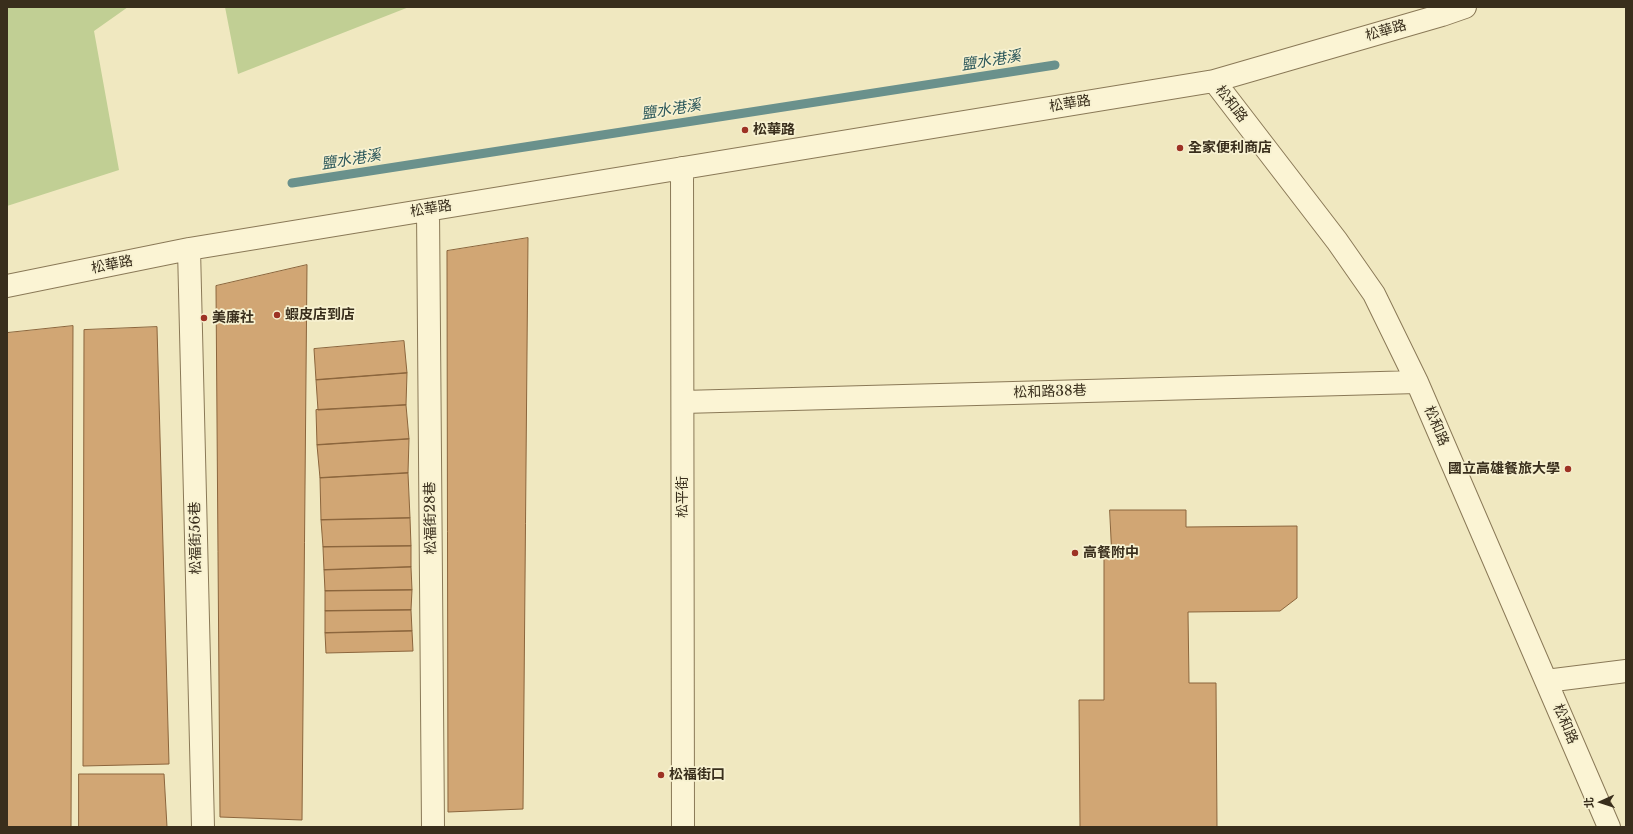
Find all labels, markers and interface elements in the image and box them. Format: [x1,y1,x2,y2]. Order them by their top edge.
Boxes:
street label: 松華路 [1363,17,1409,45]
water label: 鹽水港溪 [960,47,1022,75]
street label: 松和路 [1211,82,1251,126]
street label: 松華路 [1048,92,1092,116]
water label: 鹽水港溪 [640,96,702,124]
place label: 松華路 [753,122,795,138]
marker: 松華路 [740,125,750,135]
place label: 全家便利商店 [1188,140,1272,156]
marker: 全家便利商店 [1175,143,1185,153]
water label: 鹽水港溪 [320,146,382,174]
street label: 松華路 [409,197,453,221]
street label: 松華路 [90,253,134,277]
place label: 蝦皮店到店 [285,307,355,323]
place label: 美廉社 [212,310,254,326]
marker: 蝦皮店到店 [272,310,282,320]
marker: 美廉社 [199,313,209,323]
street label: 松和路38巷 [1013,382,1087,402]
street label: 松和路 [1420,403,1452,449]
place label: 國立高雄餐旅大學 [1448,461,1560,477]
marker: 國立高雄餐旅大學 [1563,464,1573,474]
street label: 松平街 [675,476,691,518]
street label: 松福街28巷 [422,481,440,555]
street label: 松福街56巷 [187,501,205,575]
place label: 高餐附中 [1083,545,1139,561]
marker: 高餐附中 [1070,548,1080,558]
street label: 松和路 [1549,701,1581,747]
place label: 松福街口 [669,767,725,783]
marker: 松福街口 [656,770,666,780]
north arrow [1581,782,1621,822]
text: 北 [1582,797,1596,808]

